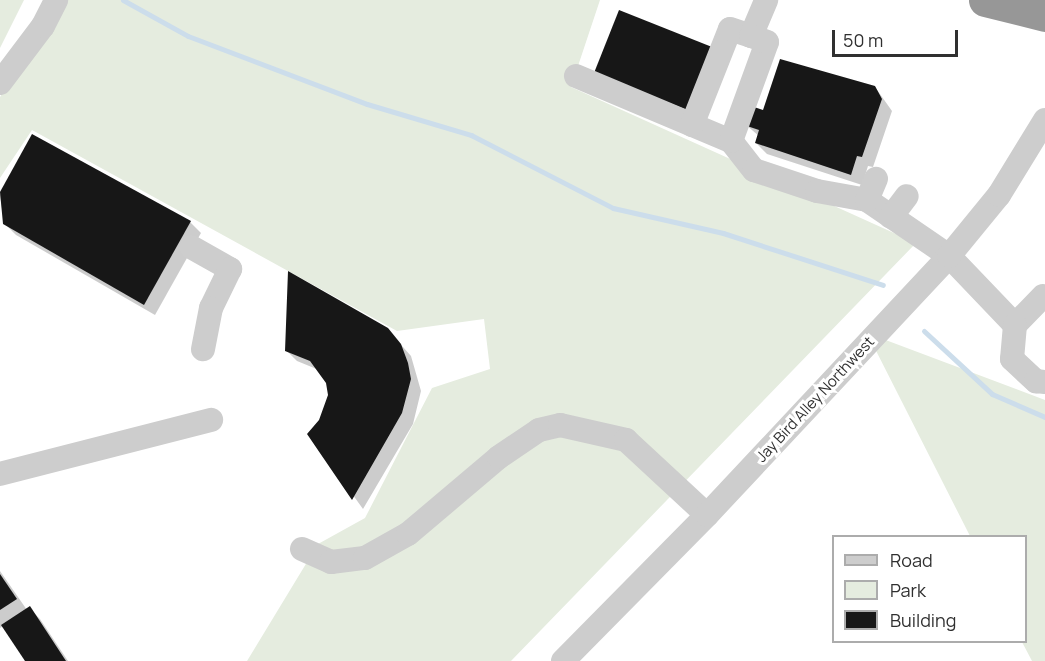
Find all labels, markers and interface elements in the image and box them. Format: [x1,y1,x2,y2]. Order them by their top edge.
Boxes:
scale bar [835,18,961,56]
text: 50 m [843,28,883,52]
street label: Jay Bird Alley Northwest [752,333,878,465]
legend [832,535,1027,643]
text: Road [890,548,933,572]
text: Park [890,578,926,602]
text: Building [890,608,956,632]

